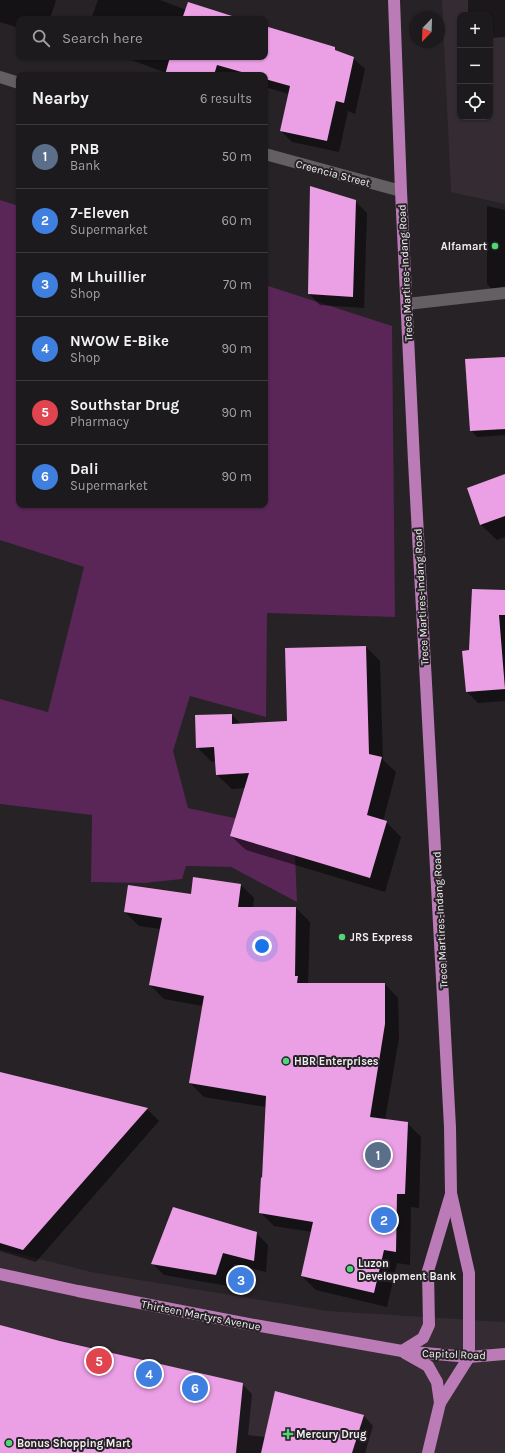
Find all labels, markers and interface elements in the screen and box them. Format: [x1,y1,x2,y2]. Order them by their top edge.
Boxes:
north arrow [409,12,445,48]
map controls [457,12,493,120]
button: + [457,12,493,48]
search box [16,16,268,60]
icon: search [30,27,52,49]
text: Search here [62,29,143,47]
button: − [457,48,493,84]
button: locate [457,84,493,120]
text: Nearby [32,88,89,108]
text: 6 results [200,91,252,106]
text: PNB [70,140,99,158]
text: 1 [43,149,47,164]
text: 50 m [222,149,252,164]
street label: Creencia Street [294,157,371,190]
text: Bank [70,158,100,173]
text: 7-Eleven [70,204,129,222]
street label: Trece Martires-Indang Road [395,204,416,342]
text: 2 [41,213,49,228]
text: 60 m [222,213,252,228]
text: Supermarket [70,222,148,237]
place label: Alfamart [441,240,488,253]
marker: Alfamart [490,241,500,251]
text: M Lhuillier [70,268,146,286]
text: 3 [41,277,49,292]
text: 70 m [223,277,252,292]
text: Shop [70,286,100,301]
text: NWOW E-Bike [70,332,169,350]
text: 4 [41,341,49,356]
text: 90 m [221,341,252,356]
text: Shop [70,350,100,365]
text: Southstar Drug [70,396,179,414]
text: 5 [41,405,49,420]
text: 90 m [221,405,252,420]
text: Pharmacy [70,414,129,429]
text: Dali [70,460,99,478]
text: 6 [41,469,49,484]
text: 90 m [221,469,252,484]
text: Supermarket [70,478,148,493]
street label: Trece Martires-Indang Road [411,528,432,666]
street label: Trece Martires-Indang Road [430,851,451,989]
place label: JRS Express [350,931,413,944]
marker: JRS Express [337,932,347,942]
your location [252,936,272,956]
place label: HBR Enterprises [294,1055,379,1068]
marker: HBR Enterprises [281,1056,291,1066]
pin: 1 [365,1140,391,1170]
pin: 2 [371,1205,397,1235]
place label: Luzon Development Bank [358,1257,457,1283]
marker: Luzon Development Bank [345,1264,355,1274]
pin: 3 [228,1265,254,1295]
street label: Thirteen Martyrs Avenue [140,1298,262,1334]
pin: 5 [86,1346,112,1376]
street label: Capitol Road [422,1347,486,1362]
pin: 4 [136,1359,162,1389]
pin: 6 [182,1373,208,1403]
place label: Mercury Drug [296,1428,367,1441]
marker: Mercury Drug [283,1429,293,1439]
place label: Bonus Shopping Mart [17,1437,131,1450]
marker: Bonus Shopping Mart [4,1438,14,1448]

